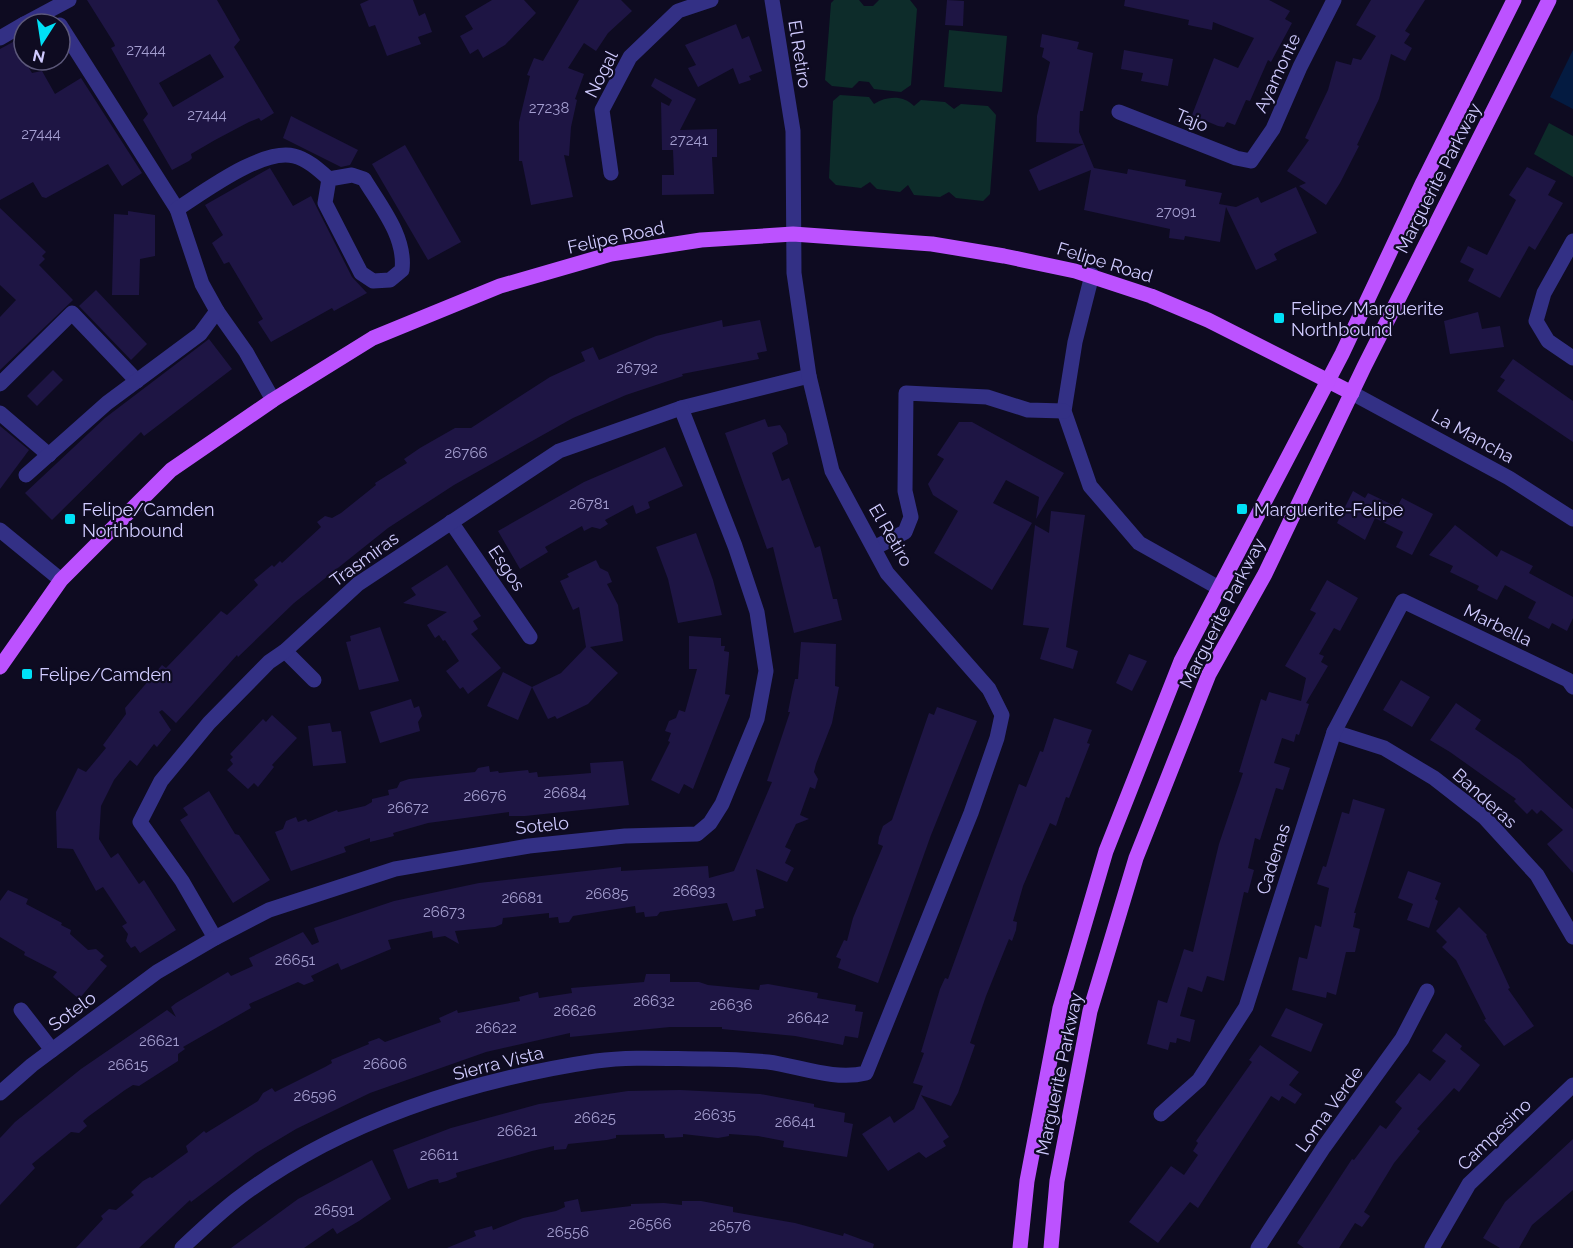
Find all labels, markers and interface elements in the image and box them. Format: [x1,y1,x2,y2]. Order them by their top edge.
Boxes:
north arrow [12,12,72,72]
street label: El Retiro [784,19,816,90]
street label: Ayamonte [1250,30,1305,116]
house number: 27444 [126,41,166,59]
text: N [31,46,47,67]
street label: Nogal [580,47,622,101]
house number: 27238 [529,99,569,117]
street label: Marguerite Parkway [1391,99,1485,257]
street label: Tajo [1172,104,1212,136]
house number: 27444 [187,106,227,124]
house number: 27444 [21,125,61,143]
house number: 27241 [670,131,709,149]
house number: 27091 [1156,203,1197,221]
street label: Felipe Road [565,216,667,258]
street label: Felipe Road [1055,238,1155,286]
place label: Felipe/Marguerite Northbound [1291,298,1444,340]
marker: Felipe/Marguerite Northbound [1272,311,1286,325]
house number: 26792 [616,359,658,377]
street label: La Mancha [1428,405,1518,467]
house number: 26766 [445,444,487,462]
house number: 26781 [569,495,610,513]
place label: Felipe/Camden Northbound [82,499,214,541]
place label: Marguerite-Felipe [1254,499,1404,520]
street label: El Retiro [865,500,917,570]
marker: Marguerite-Felipe [1235,502,1249,516]
marker: Felipe/Camden Northbound [63,512,77,526]
street label: Trasmiras [326,527,403,591]
street label: Marguerite Parkway [1175,534,1269,692]
street label: Esgos [484,541,530,595]
street label: Marbella [1461,600,1535,650]
place label: Felipe/Camden [39,664,171,685]
marker: Felipe/Camden [20,667,34,681]
street label: Banderas [1449,764,1522,832]
house number: 26684 [544,784,587,802]
house number: 26676 [464,787,506,805]
house number: 26672 [387,799,429,817]
street label: Sotelo [514,812,570,838]
street label: Cadenas [1252,821,1294,897]
house number: 26693 [673,882,715,900]
house number: 26685 [586,885,628,903]
house number: 26681 [501,889,543,907]
house number: 26673 [423,903,465,921]
house number: 26651 [275,951,316,969]
street label: Sotelo [44,987,100,1035]
street label: Marguerite Parkway [1032,991,1087,1157]
house number: 26632 [633,992,675,1010]
house number: 26636 [710,996,752,1014]
house number: 26626 [554,1002,596,1020]
house number: 26642 [787,1009,829,1027]
house number: 26622 [475,1019,517,1037]
house number: 26621 [139,1032,180,1050]
street label: Sierra Vista [451,1042,545,1084]
house number: 26606 [363,1055,407,1073]
house number: 26615 [108,1056,148,1074]
street label: Loma Verde [1291,1062,1367,1156]
house number: 26596 [294,1087,336,1105]
street label: Campesino [1453,1094,1535,1174]
house number: 26635 [694,1106,736,1124]
house number: 26625 [574,1109,616,1127]
house number: 26641 [775,1113,816,1131]
house number: 26621 [497,1122,538,1140]
house number: 26611 [420,1146,459,1164]
house number: 26591 [314,1201,355,1219]
house number: 26566 [628,1215,672,1233]
house number: 26576 [709,1217,751,1235]
house number: 26556 [547,1223,589,1241]

